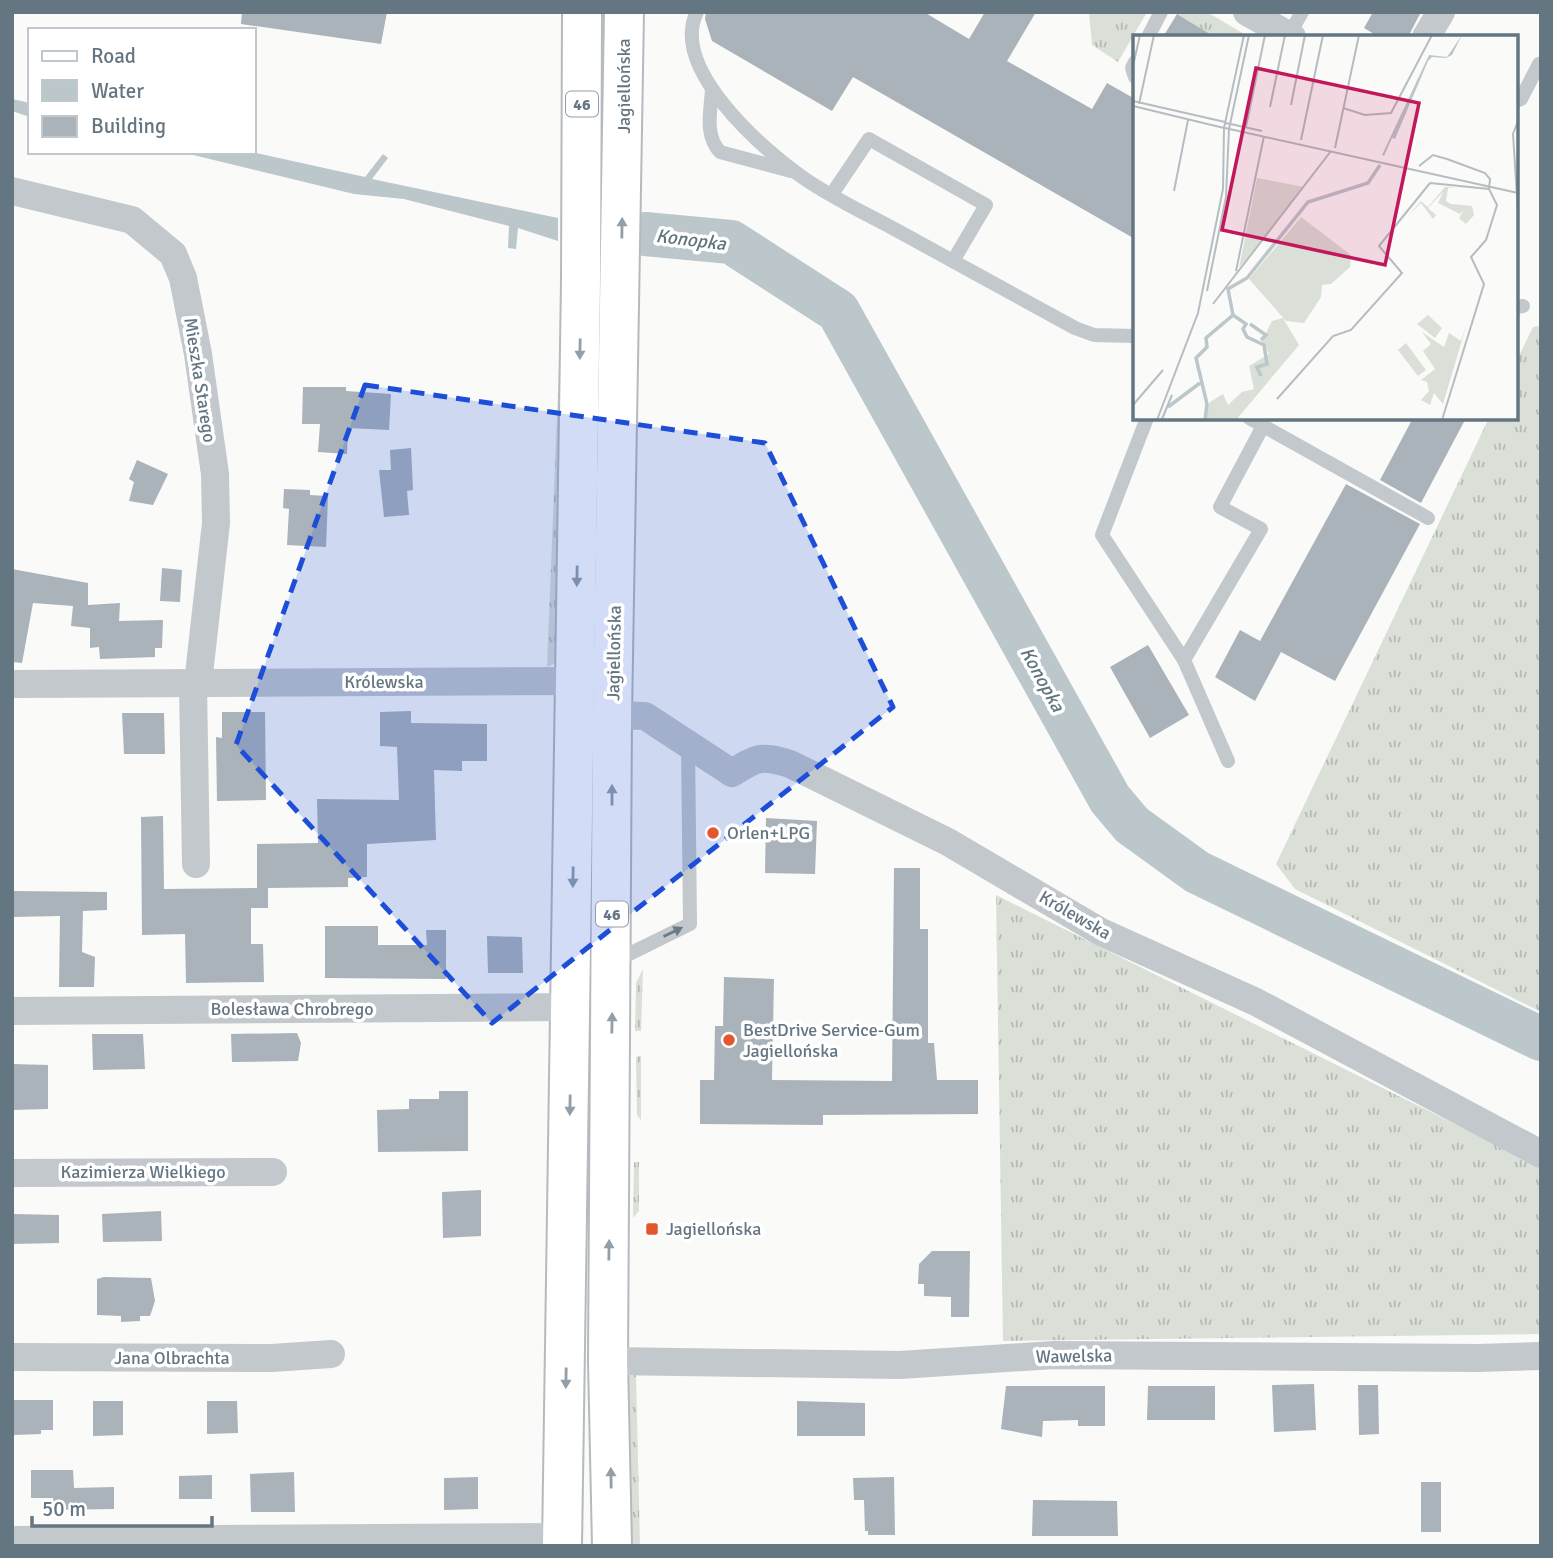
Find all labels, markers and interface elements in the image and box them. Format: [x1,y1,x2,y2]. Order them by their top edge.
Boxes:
legend [28,28,256,154]
inset map [1133,35,1518,420]
street label: Jagiellońska [613,38,635,134]
text: Road [91,43,136,69]
text: Water [91,78,144,104]
road number: 46 [566,92,598,116]
text: Building [91,113,166,139]
one-way arrow [616,217,627,239]
water label: Konopka [654,224,729,256]
street label: Mieszka Starego [179,316,221,444]
one-way arrow [575,338,586,360]
one-way arrow [571,566,583,588]
street label: Jagiellońska [602,605,626,701]
water label: Konopka [1015,643,1070,717]
street label: Królewska [344,671,424,693]
one-way arrow [606,784,618,806]
place label: Orlen+LPG [727,822,810,844]
marker: Orlen+LPG [705,825,721,841]
one-way arrow [567,867,579,889]
street label: Królewska [1035,886,1115,944]
road number: 46 [596,902,628,926]
one-way arrow [663,927,683,938]
street label: Bolesława Chrobrego [210,998,374,1020]
one-way arrow [606,1011,617,1033]
place label: BestDrive Service-Gum Jagiellońska [743,1019,920,1062]
marker: BestDrive Service-Gum Jagiellońska [721,1032,737,1048]
one-way arrow [564,1094,576,1116]
street label: Kazimierza Wielkiego [60,1161,226,1183]
place label: Jagiellońska [666,1218,761,1240]
marker: Jagiellońska [644,1221,660,1237]
one-way arrow [603,1239,615,1261]
street label: Wawelska [1035,1344,1113,1368]
street label: Jana Olbrachta [114,1347,230,1369]
one-way arrow [561,1367,572,1389]
one-way arrow [605,1466,616,1488]
scale bar [32,1484,212,1528]
text: 50 m [42,1496,86,1522]

